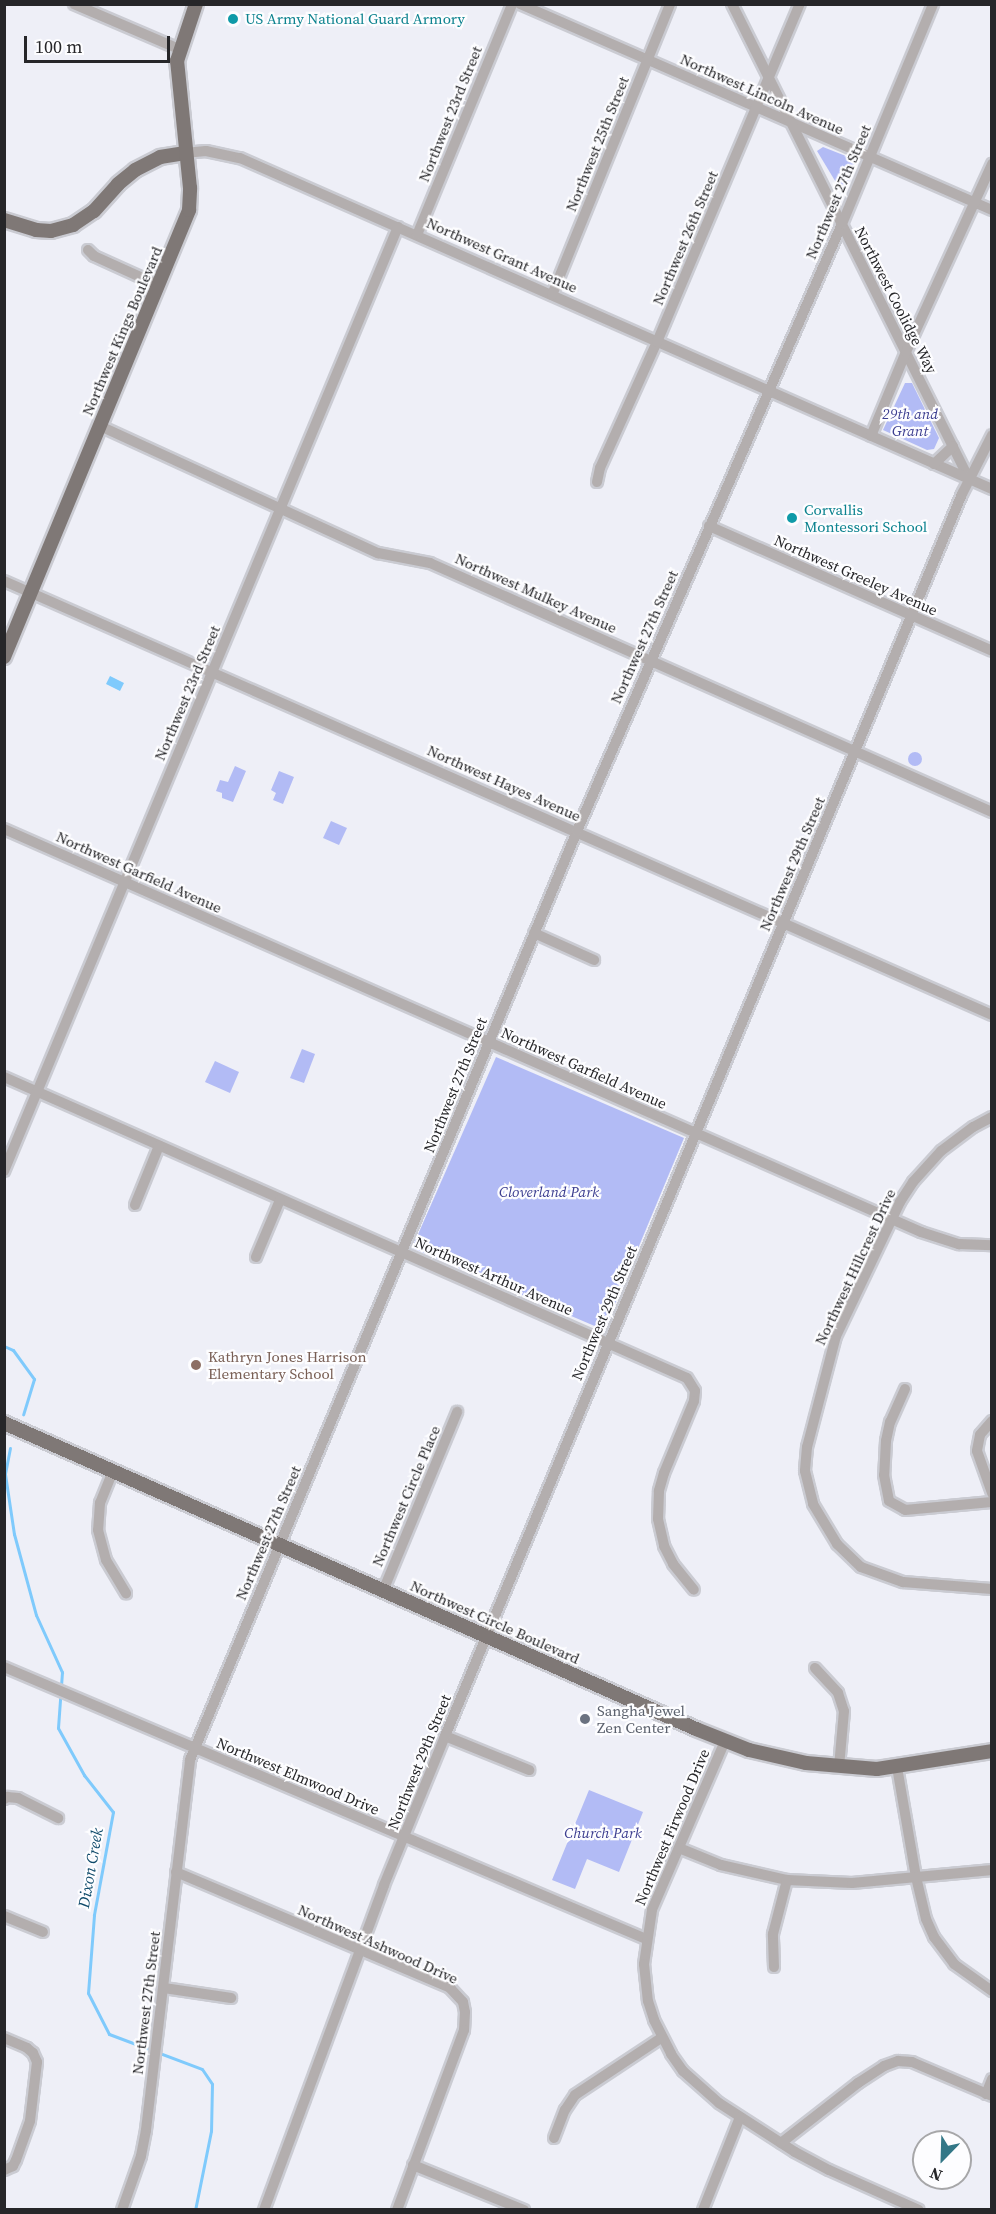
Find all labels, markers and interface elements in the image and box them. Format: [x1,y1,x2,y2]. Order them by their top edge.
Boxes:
place label: US Army National Guard Armory [245,10,465,28]
marker: US Army National Guard Armory [226,12,240,26]
scale bar [27,24,172,62]
text: 100 m [35,34,82,59]
street label: Northwest 23rd Street [415,43,485,185]
street label: Northwest Lincoln Avenue [677,50,847,138]
street label: Northwest 25th Street [562,74,632,214]
street label: Northwest 27th Street [802,122,874,262]
street label: Northwest 26th Street [649,168,721,308]
street label: Northwest Grant Avenue [424,214,580,296]
street label: Northwest Coolidge Way [851,223,941,377]
street label: Northwest Kings Boulevard [78,244,166,418]
park label: 29th and Grant [882,404,938,439]
place label: Corvallis Montessori School [804,500,927,535]
marker: Corvallis Montessori School [785,511,799,525]
street label: Northwest Greeley Avenue [772,531,940,619]
street label: Northwest Mulkey Avenue [452,549,620,637]
street label: Northwest 27th Street [606,568,682,706]
street label: Northwest 23rd Street [150,623,224,763]
street label: Northwest Hayes Avenue [424,741,584,825]
street label: Northwest 29th Street [756,794,828,934]
street label: Northwest Garfield Avenue [53,827,225,917]
street label: Northwest 27th Street [420,1015,490,1155]
street label: Northwest Garfield Avenue [498,1023,670,1113]
park label: Cloverland Park [499,1183,599,1201]
street label: Northwest Hillcrest Drive [811,1186,899,1348]
street label: Northwest Arthur Avenue [412,1233,576,1319]
street label: Northwest 29th Street [568,1243,640,1383]
place label: Kathryn Jones Harrison Elementary School [208,1347,367,1382]
marker: Kathryn Jones Harrison Elementary School [189,1358,203,1372]
street label: Northwest Circle Place [368,1423,444,1569]
street label: Northwest 27th Street [232,1463,304,1603]
street label: Northwest Circle Boulevard [407,1576,583,1668]
street label: Northwest 29th Street [384,1692,454,1832]
place label: Sangha Jewel Zen Center [597,1701,685,1736]
marker: Sangha Jewel Zen Center [578,1712,592,1726]
street label: Northwest Elmwood Drive [214,1733,382,1819]
street label: Northwest Firwood Drive [631,1746,713,1908]
park label: Church Park [564,1824,642,1842]
water label: Dixon Creek [74,1826,106,1910]
street label: Northwest Ashwood Drive [295,1900,461,1988]
street label: Northwest 27th Street [128,1930,164,2076]
north arrow [912,2130,972,2190]
text: N [926,2162,945,2187]

